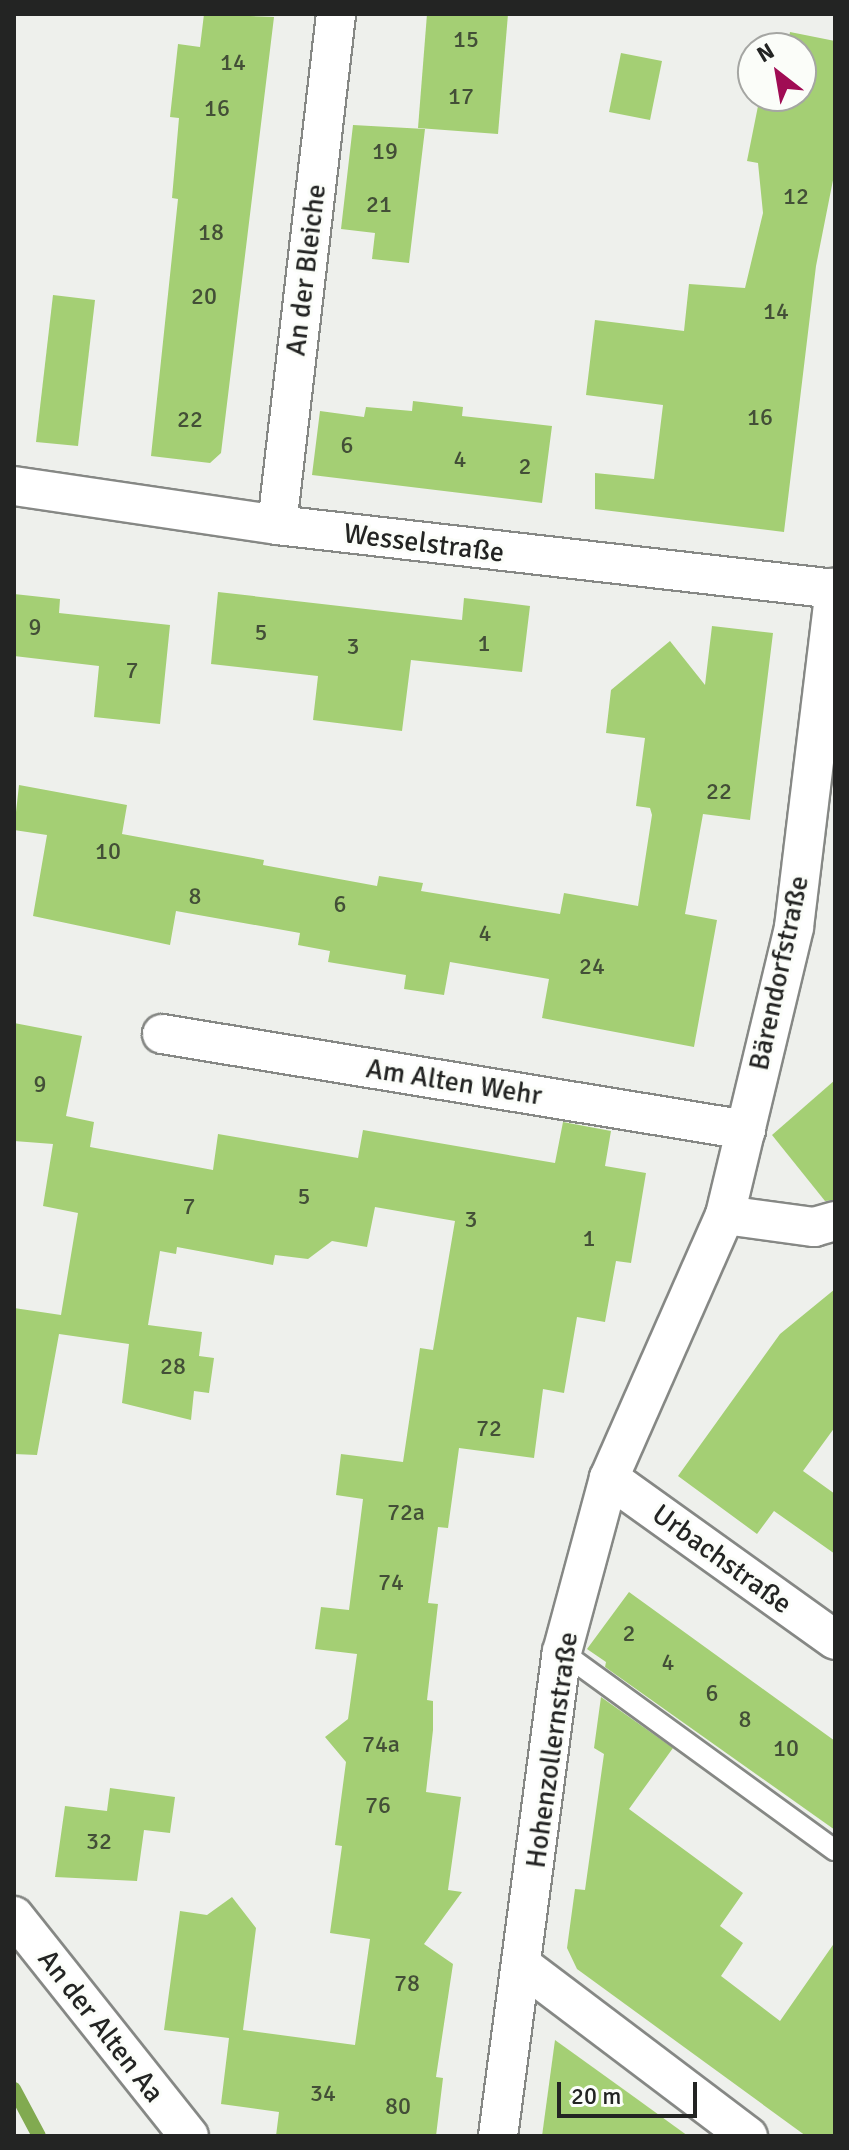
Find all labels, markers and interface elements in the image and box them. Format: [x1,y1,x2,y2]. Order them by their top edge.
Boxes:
house number: 15 [453,26,479,54]
north arrow [737,32,817,112]
text: N [752,37,779,68]
house number: 14 [220,49,246,77]
house number: 17 [448,83,474,111]
house number: 16 [204,95,230,123]
house number: 19 [372,138,398,166]
street label: An der Bleiche [279,182,333,358]
house number: 12 [783,183,809,211]
house number: 21 [366,191,392,219]
house number: 18 [198,219,224,247]
house number: 20 [191,283,217,311]
house number: 14 [763,298,789,326]
house number: 16 [747,404,773,432]
house number: 22 [177,406,203,434]
house number: 6 [341,432,353,460]
house number: 4 [454,446,466,474]
house number: 2 [519,453,531,481]
street label: Wesselstraße [342,516,506,570]
house number: 9 [29,614,41,642]
house number: 5 [255,619,267,647]
house number: 1 [478,630,490,658]
house number: 3 [347,633,359,661]
house number: 7 [126,657,138,685]
house number: 22 [706,778,732,806]
house number: 10 [95,838,121,866]
street label: Bärendorfstraße [742,873,816,1073]
house number: 8 [189,883,201,911]
house number: 6 [334,891,346,919]
house number: 4 [479,920,491,948]
house number: 24 [579,953,605,981]
street label: Am Alten Wehr [364,1052,544,1112]
house number: 9 [34,1071,46,1099]
house number: 5 [298,1183,310,1211]
house number: 7 [183,1193,195,1221]
house number: 3 [465,1206,477,1234]
house number: 1 [583,1225,595,1253]
house number: 28 [160,1353,186,1381]
house number: 72 [476,1415,502,1443]
street label: Urbachstraße [646,1497,798,1621]
house number: 72a [387,1499,425,1527]
house number: 74 [378,1569,404,1597]
house number: 2 [623,1620,635,1648]
street label: Hohenzollernstraße [519,1630,585,1870]
house number: 4 [662,1649,674,1677]
house number: 6 [706,1680,718,1708]
house number: 8 [739,1706,751,1734]
house number: 74a [362,1731,400,1759]
house number: 10 [773,1735,799,1763]
house number: 76 [365,1792,391,1820]
house number: 32 [86,1828,112,1856]
street label: An der Alten Aa [31,1943,171,2109]
house number: 78 [394,1970,420,1998]
scale bar [561,2066,701,2116]
house number: 34 [310,2080,336,2108]
text: 20 m [571,2081,621,2111]
house number: 80 [385,2093,411,2121]

